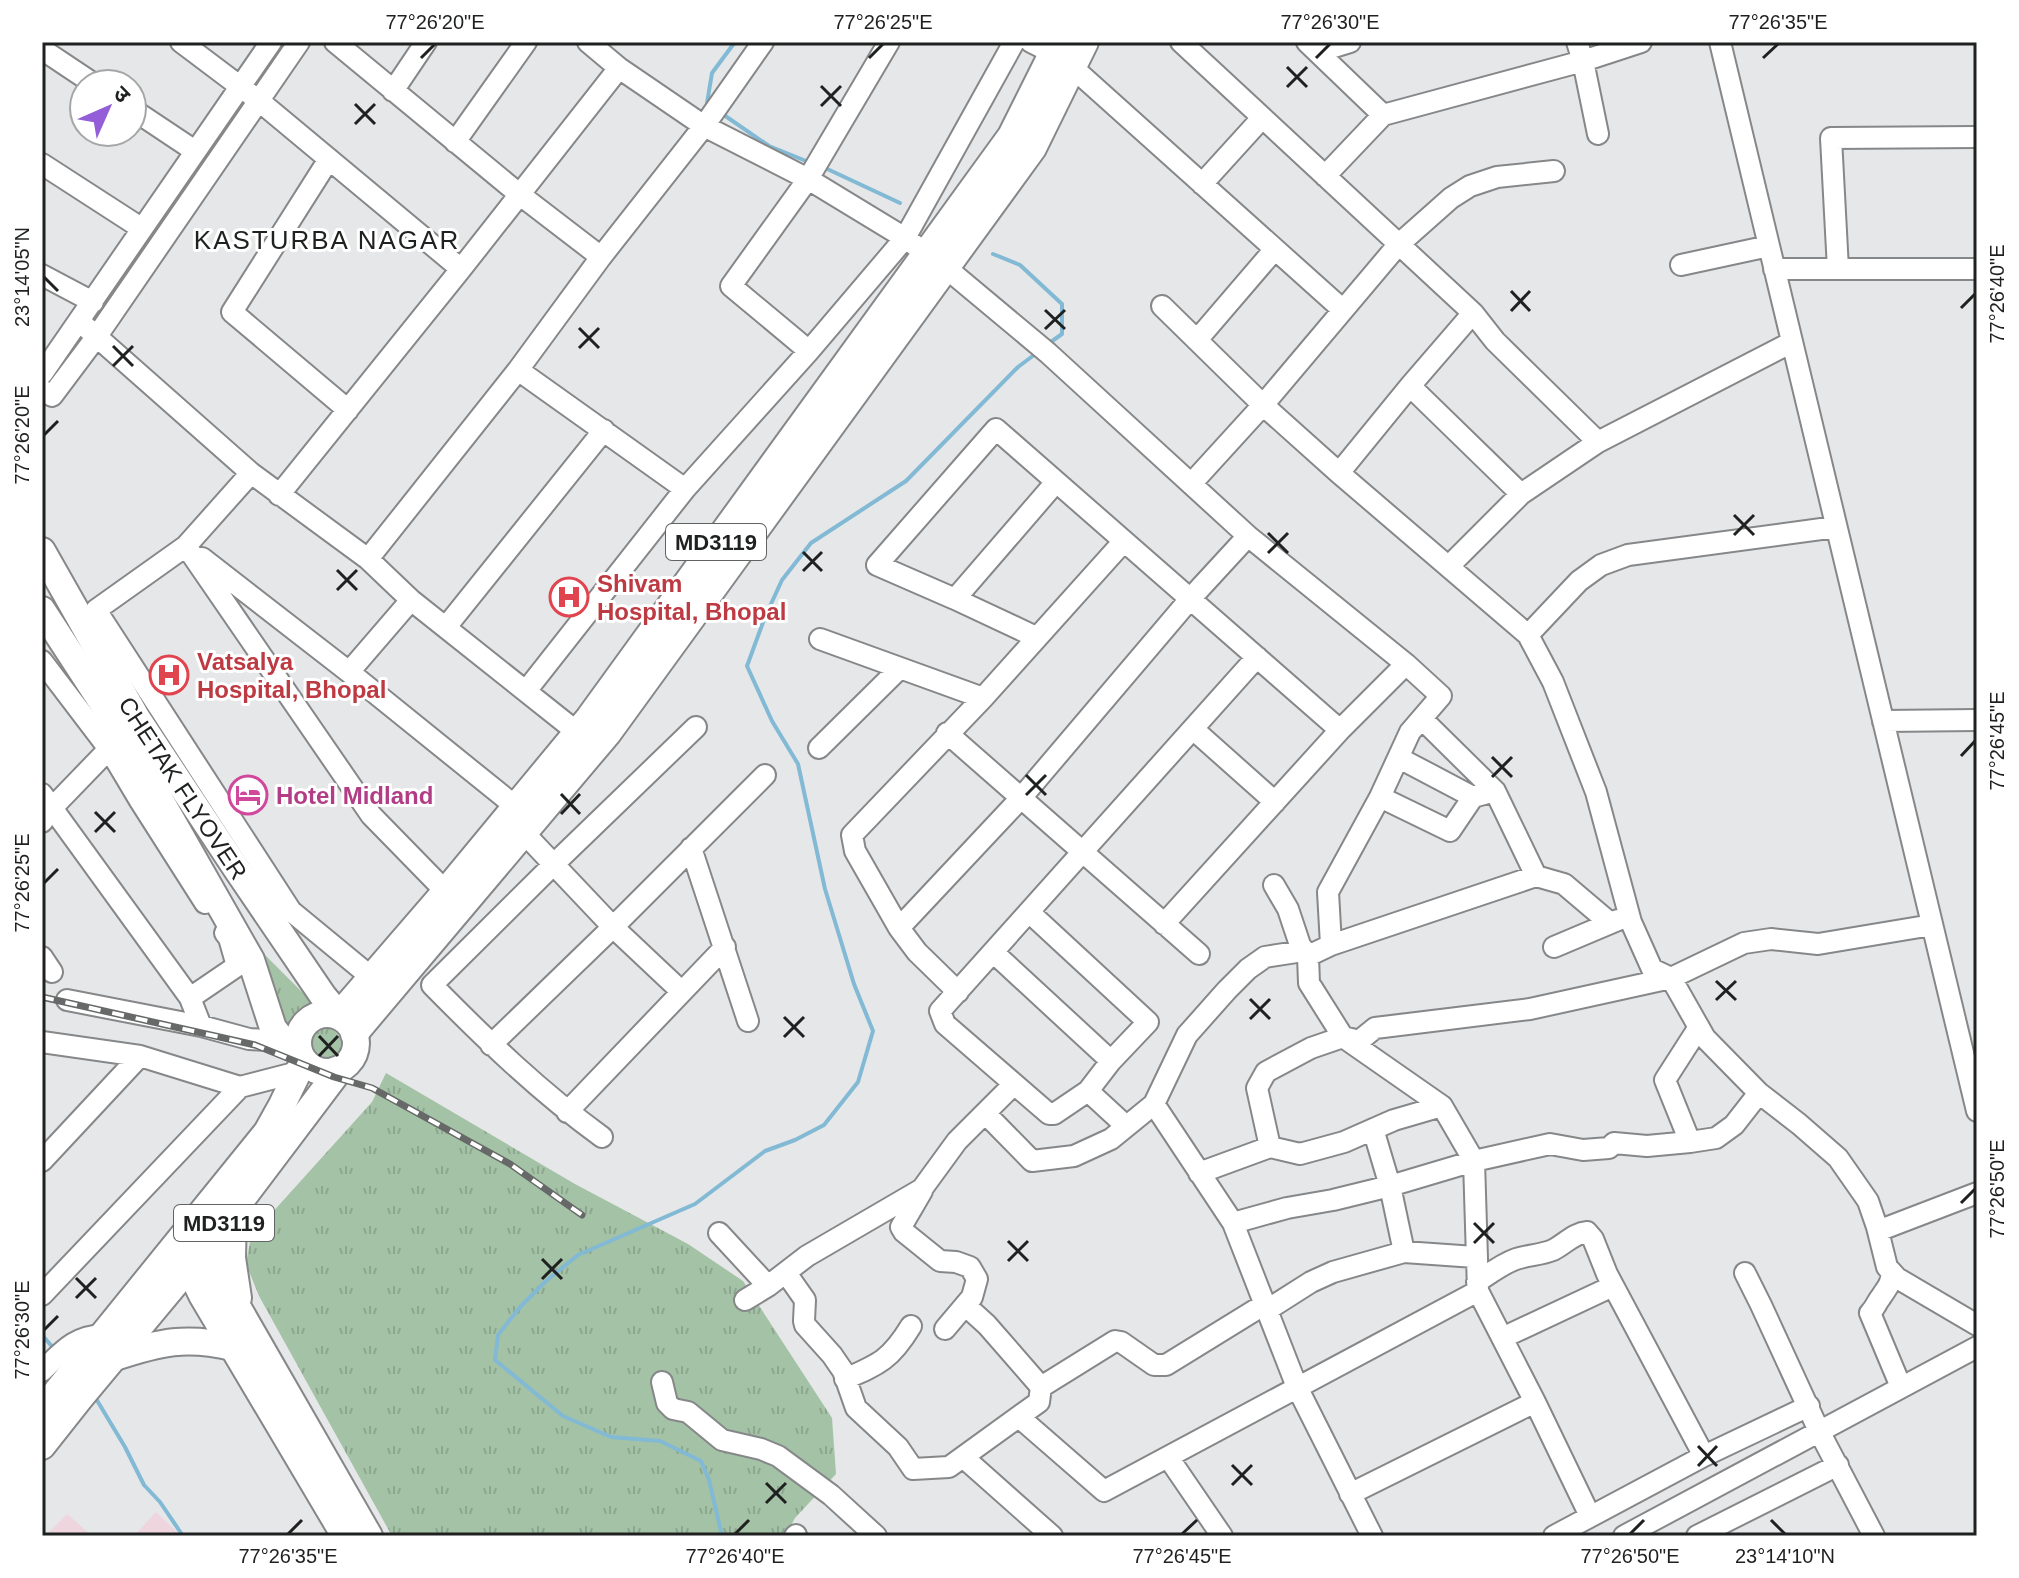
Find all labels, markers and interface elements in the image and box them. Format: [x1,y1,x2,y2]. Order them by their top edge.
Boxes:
text: 77°26'20"E [386,11,485,33]
text: 77°26'25"E [834,11,933,33]
text: 77°26'30"E [1281,11,1380,33]
text: 77°26'35"E [1729,11,1828,33]
north arrow [68,68,148,148]
text: उ [108,81,136,108]
district label: KASTURBA NAGAR [194,225,460,255]
text: 23°14'05"N [11,227,33,327]
text: 77°26'40"E [1986,245,2008,344]
text: 77°26'20"E [11,386,33,485]
road number: MD3119 [666,524,766,560]
place label: Shivam Hospital, Bhopal [597,570,786,625]
hospital icon: Shivam Hospital, Bhopal [548,576,590,618]
place label: Vatsalya Hospital, Bhopal [197,648,386,703]
hospital icon: Vatsalya Hospital, Bhopal [148,654,190,696]
street label: CHETAK FLYOVER [114,692,253,884]
text: 77°26'45"E [1986,692,2008,791]
hotel icon: Hotel Midland [227,774,269,816]
place label: Hotel Midland [276,782,433,809]
text: 77°26'25"E [11,834,33,933]
text: 77°26'50"E [1986,1140,2008,1239]
road number: MD3119 [174,1205,274,1241]
text: 77°26'30"E [11,1281,33,1380]
text: 77°26'35"E [239,1545,338,1567]
text: 77°26'40"E [686,1545,785,1567]
text: 77°26'45"E [1133,1545,1232,1567]
text: 77°26'50"E [1581,1545,1680,1567]
text: 23°14'10"N [1735,1545,1835,1567]

